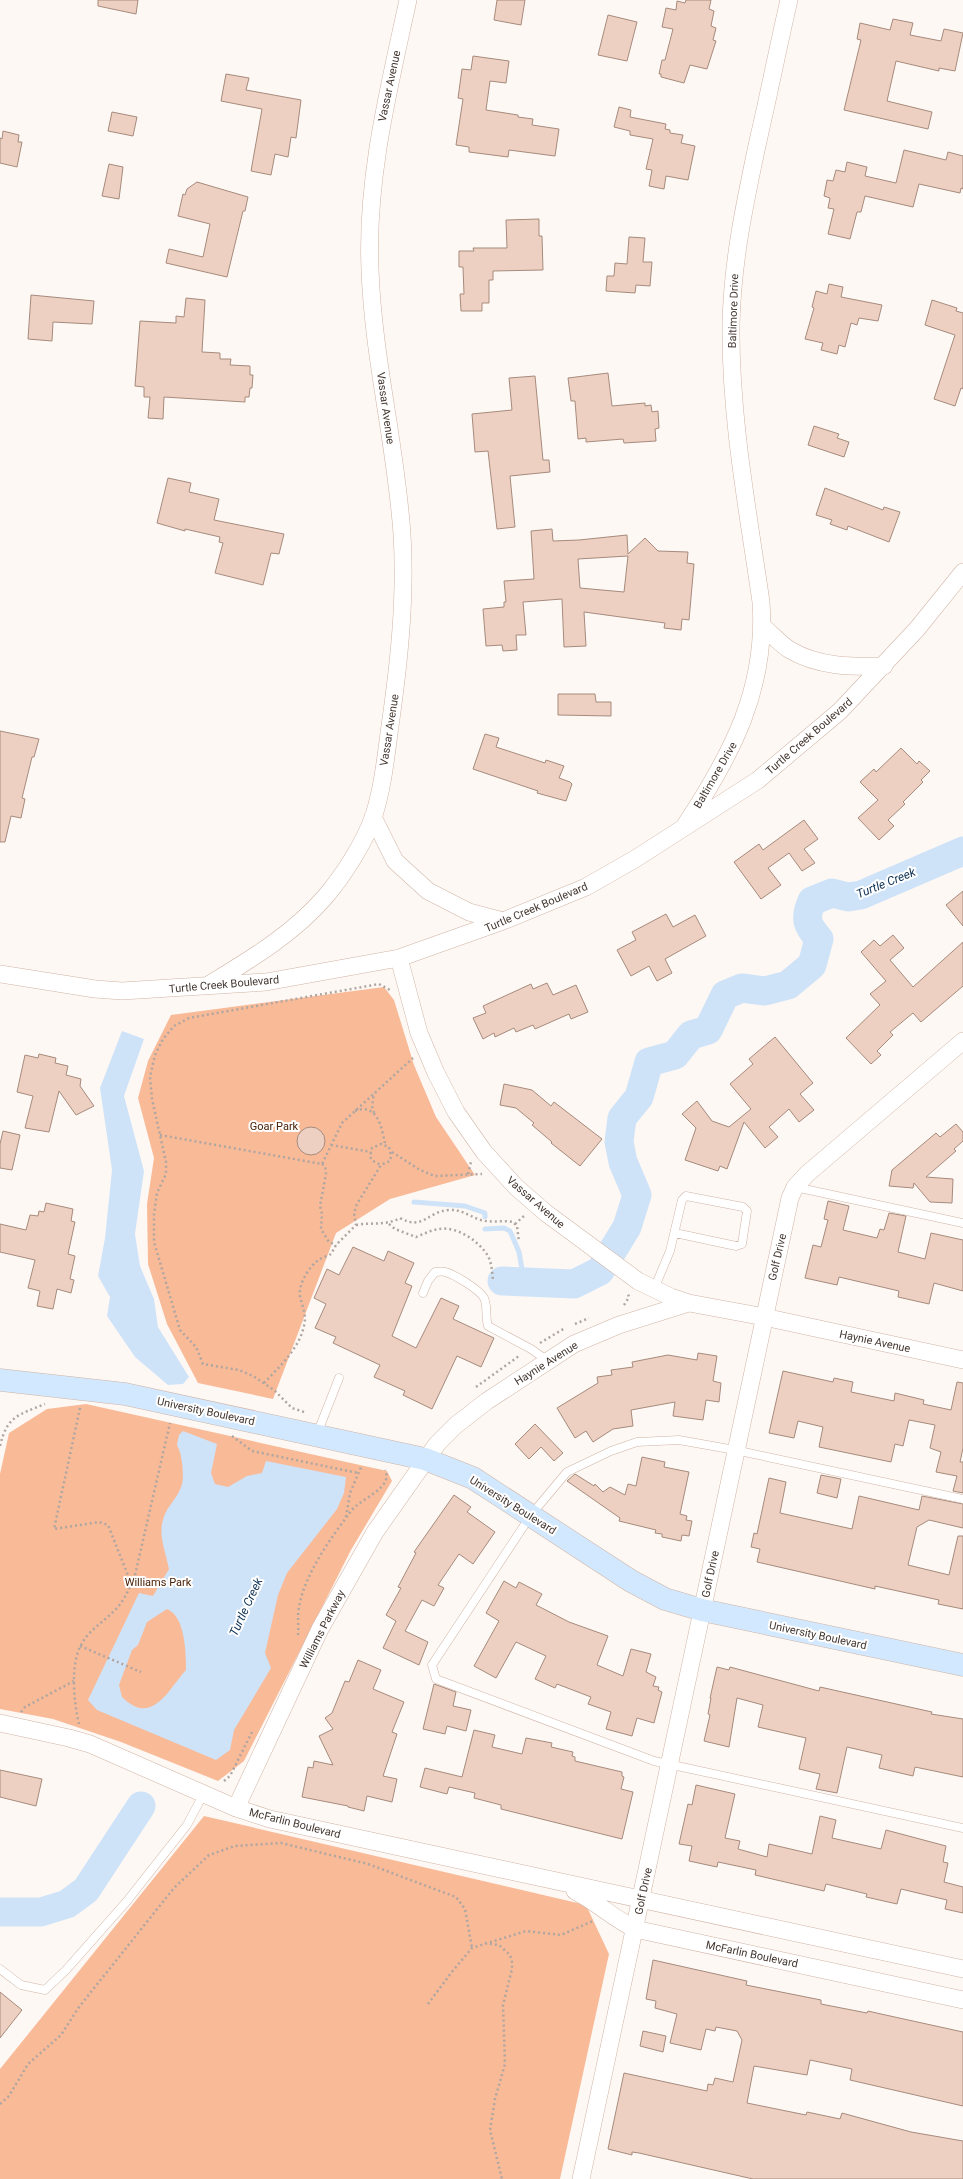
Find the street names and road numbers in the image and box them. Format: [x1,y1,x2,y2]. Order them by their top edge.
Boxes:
street label: Vassar Avenue [376,49,403,123]
street label: Baltimore Drive [726,273,741,349]
street label: Vassar Avenue [374,371,397,445]
street label: Vassar Avenue [377,693,402,767]
street label: Turtle Creek Boulevard [763,695,855,777]
street label: Baltimore Drive [691,740,740,811]
street label: Turtle Creek Boulevard [483,880,590,935]
street label: Turtle Creek Boulevard [168,973,280,996]
street label: Vassar Avenue [504,1174,567,1231]
street label: Golf Drive [766,1232,789,1282]
street label: Haynie Avenue [838,1328,912,1355]
street label: Haynie Avenue [512,1339,580,1388]
street label: University Boulevard [156,1395,256,1428]
street label: University Boulevard [467,1474,558,1537]
street label: Golf Drive [699,1549,722,1599]
street label: Williams Parkway [297,1587,348,1671]
street label: University Boulevard [768,1619,868,1652]
street label: McFarlin Boulevard [248,1806,342,1841]
street label: Golf Drive [632,1866,655,1916]
street label: McFarlin Boulevard [705,1938,799,1971]

